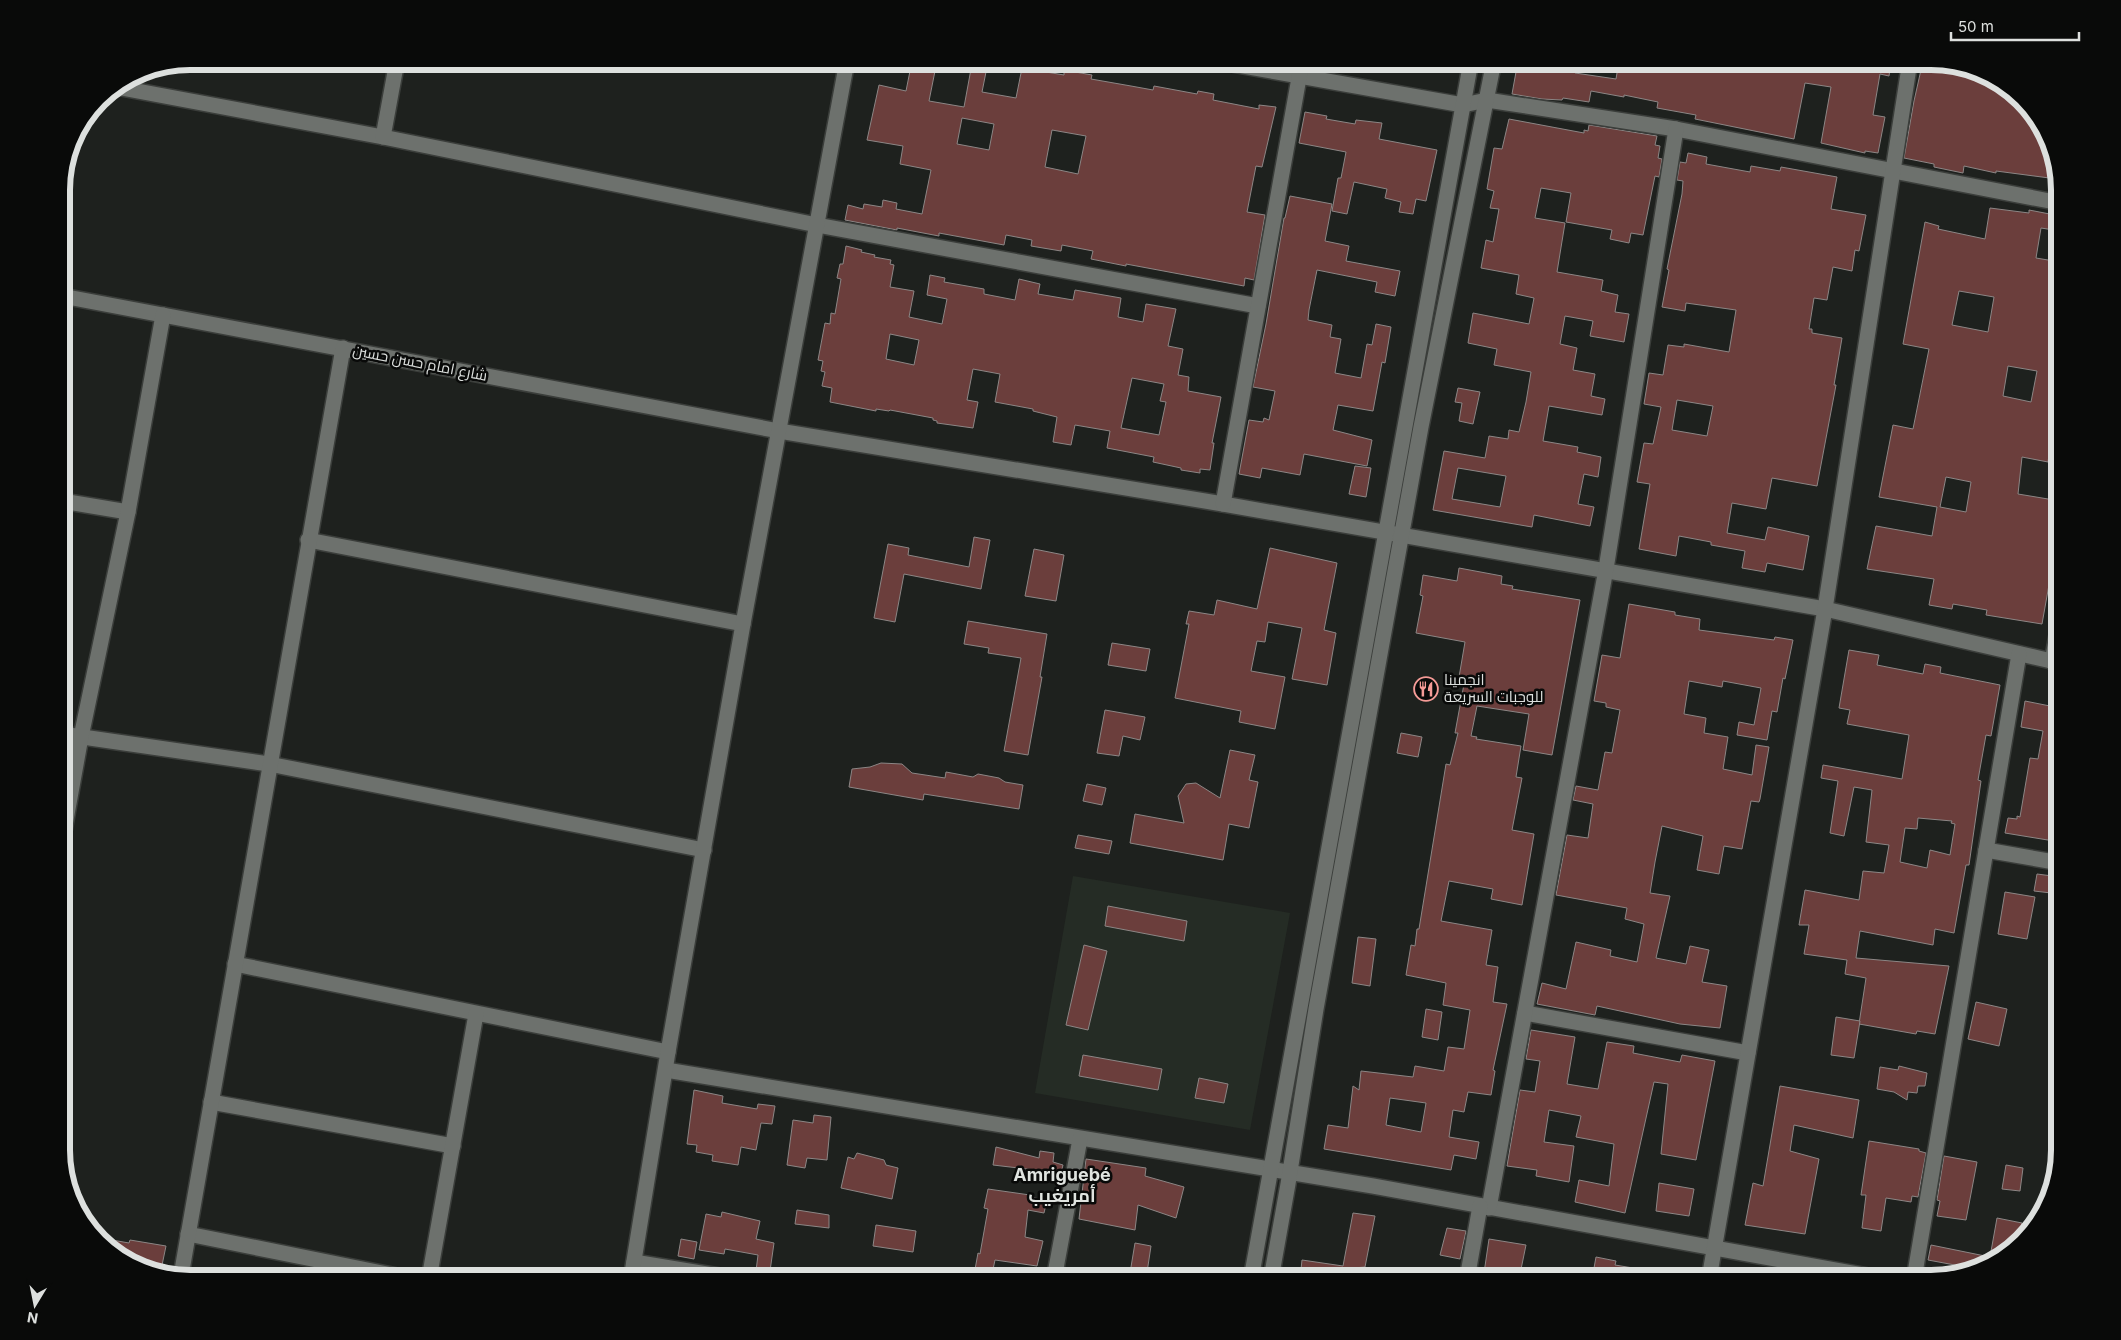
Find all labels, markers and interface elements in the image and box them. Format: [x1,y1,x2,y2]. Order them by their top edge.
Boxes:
scale bar [1951,10,2078,42]
text: 50 m [1958,17,1994,36]
street label: شارع امام حسن حسين [351,340,489,387]
place label: انجمينا للوجبات السريعة [1444,670,1543,706]
restaurant icon: انجمينا للوجبات السريعة [1413,676,1439,702]
district label: Amriguebé أمريغيب [1013,1164,1111,1207]
north arrow [10,1280,60,1330]
text: N [26,1309,39,1328]

